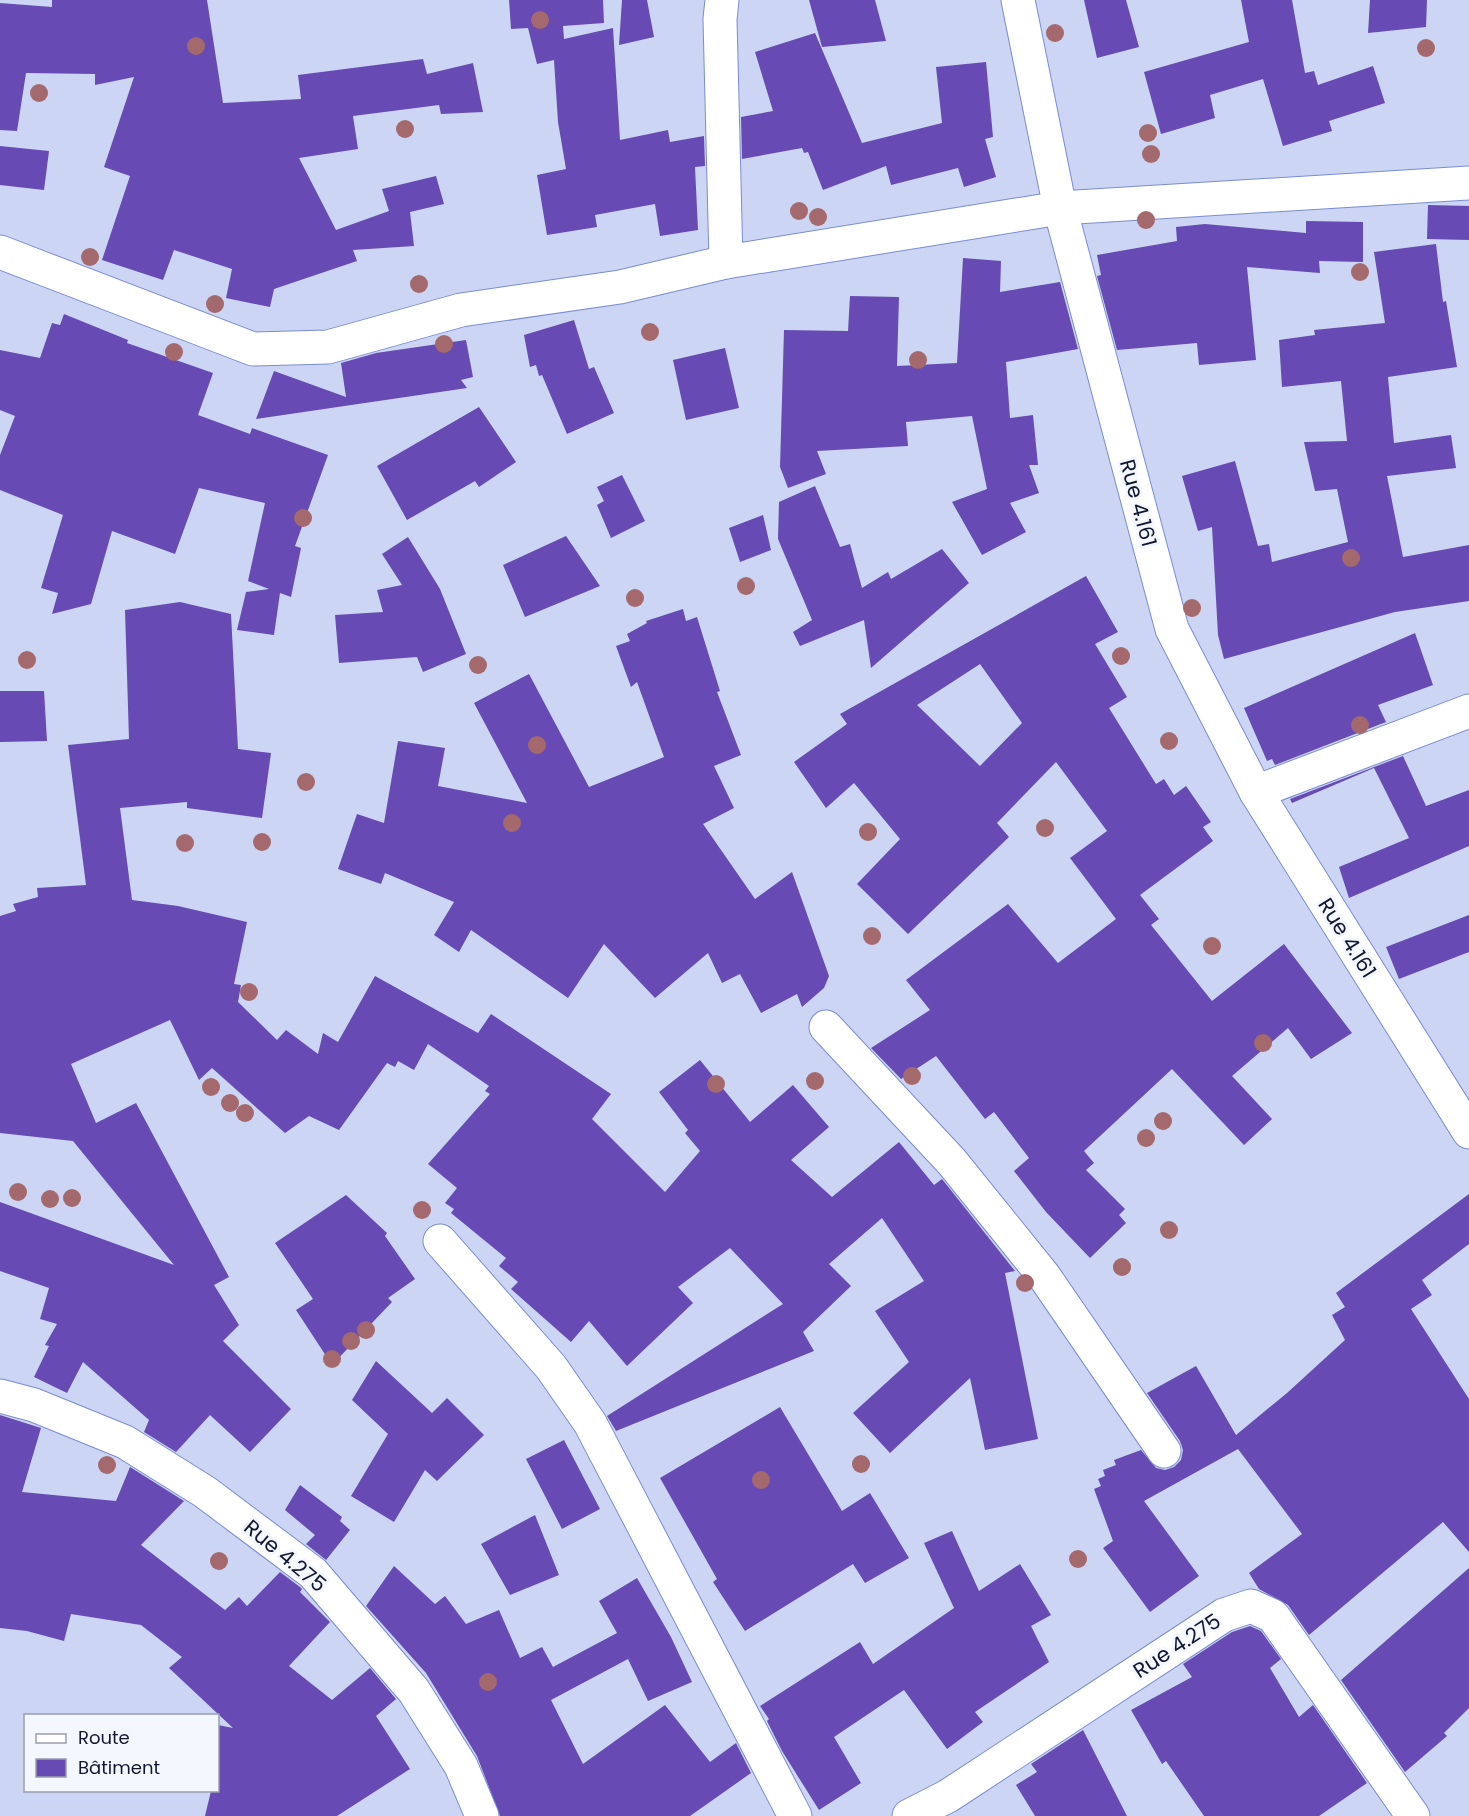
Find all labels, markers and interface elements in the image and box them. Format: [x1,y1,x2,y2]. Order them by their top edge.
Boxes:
street label: Rue 4.161 [1113,456,1164,550]
street label: Rue 4.161 [1311,892,1383,983]
street label: Rue 4.275 [238,1513,333,1599]
street label: Rue 4.275 [1127,1606,1226,1685]
legend [24,1714,219,1792]
text: Route [78,1725,130,1750]
text: Bâtiment [78,1755,160,1780]

